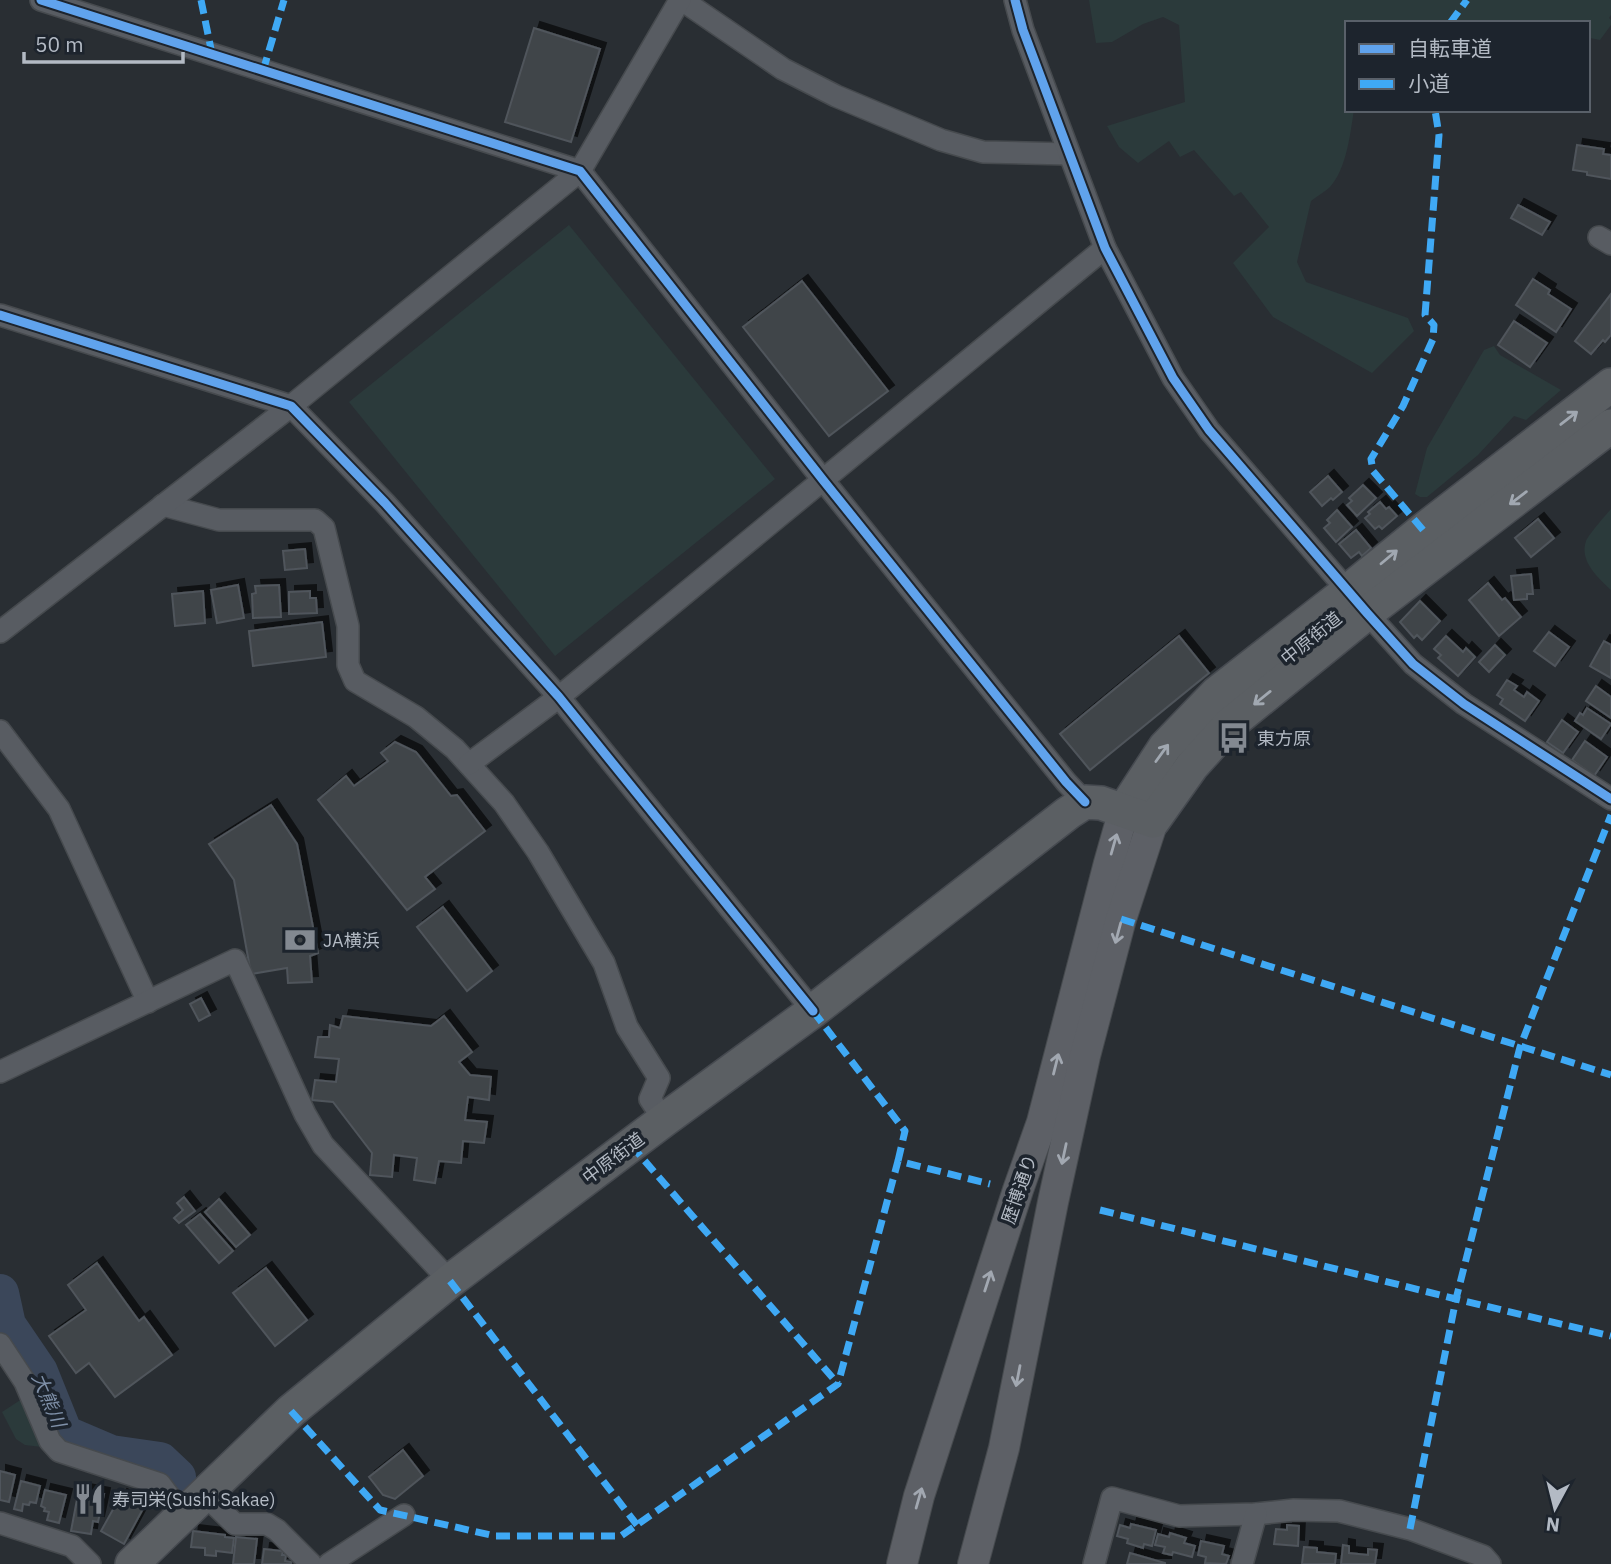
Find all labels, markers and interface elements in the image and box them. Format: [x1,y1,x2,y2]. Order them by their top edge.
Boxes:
scale bar [24,21,184,65]
legend [1345,21,1590,112]
text: 50 m [35,30,84,58]
text: 自転車道 [1408,34,1492,62]
text: 小道 [1408,69,1450,97]
one-way arrow [1559,410,1577,425]
one-way arrow [1509,490,1528,505]
one-way arrow [1380,549,1398,565]
street label: 中原街道 [1276,606,1346,670]
one-way arrow [1253,691,1271,706]
bus stop icon: 東方原 [1217,721,1251,755]
place label: 東方原 [1257,727,1311,750]
one-way arrow [1155,744,1169,763]
one-way arrow [1108,834,1121,856]
one-way arrow [1111,921,1124,943]
bank icon: JA横浜 [283,923,317,957]
place label: JA横浜 [323,929,380,952]
one-way arrow [1050,1054,1063,1076]
street label: 中原街道 [577,1127,649,1189]
one-way arrow [1056,1142,1070,1165]
street label: 歴博通り [996,1151,1042,1227]
one-way arrow [983,1271,995,1293]
one-way arrow [1011,1365,1025,1387]
water label: 大熊川 [27,1369,72,1433]
north arrow [1520,1473,1590,1543]
restaurant icon: 寿司栄(Sushi Sakae) [72,1482,106,1516]
one-way arrow [913,1487,926,1510]
place label: 寿司栄(Sushi Sakae) [112,1488,275,1511]
text: N [1545,1512,1561,1538]

